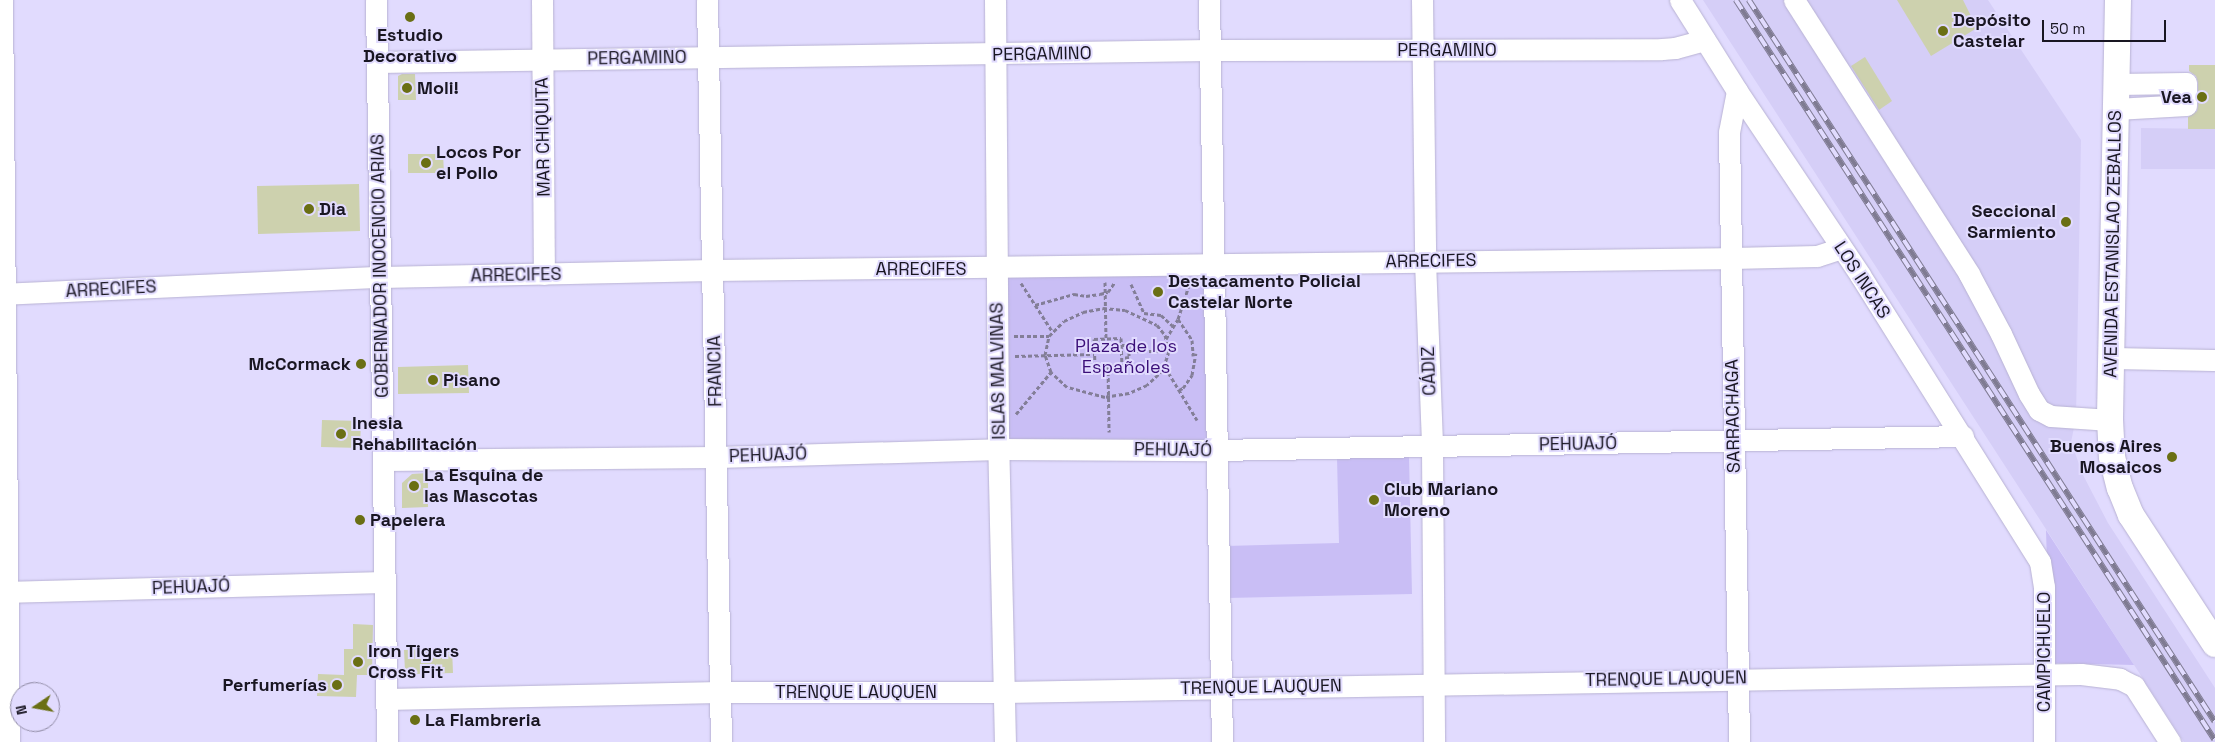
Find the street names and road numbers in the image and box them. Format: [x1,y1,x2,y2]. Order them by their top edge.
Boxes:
street label: PERGAMINO [1397,39,1497,61]
street label: PERGAMINO [992,42,1092,66]
street label: PERGAMINO [587,46,687,70]
street label: MAR CHIQUITA [531,77,555,197]
street label: AVENIDA ESTANISLAO ZEBALLOS [2100,110,2126,378]
street label: GOBERNADOR INOCENCIO ARIAS [367,134,393,398]
street label: LOS INCAS [1829,238,1895,322]
street label: ARRECIFES [1385,249,1477,273]
street label: ARRECIFES [875,258,967,280]
street label: ARRECIFES [470,263,562,287]
street label: ARRECIFES [65,276,157,302]
street label: ISLAS MALVINAS [986,302,1010,440]
street label: FRANCIA [704,335,726,407]
street label: CÁDIZ [1417,346,1441,396]
street label: SARRACHAGA [1721,359,1745,473]
street label: PEHUAJÓ [1539,433,1617,455]
street label: PEHUAJÓ [1134,439,1212,461]
street label: PEHUAJÓ [728,443,808,467]
street label: PEHUAJÓ [151,575,231,599]
street label: CAMPICHUELO [2033,592,2055,712]
street label: TRENQUE LAUQUEN [1585,667,1747,691]
street label: TRENQUE LAUQUEN [1180,675,1342,699]
street label: TRENQUE LAUQUEN [775,681,937,703]

